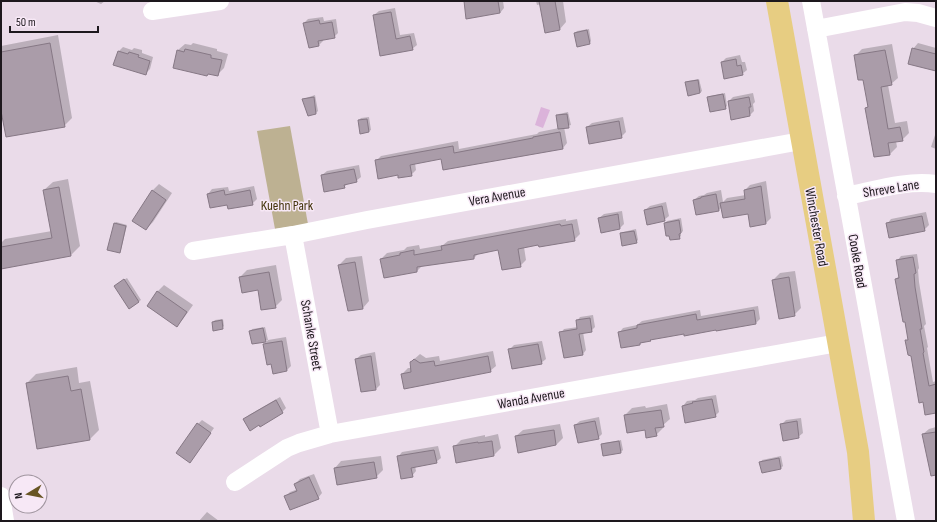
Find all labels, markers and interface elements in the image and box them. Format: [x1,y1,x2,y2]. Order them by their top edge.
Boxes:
scale bar [10,8,98,34]
text: 50 m [16,15,36,30]
street label: Shreve Lane [862,176,920,201]
street label: Vera Avenue [467,183,527,210]
street label: Winchester Road [801,187,832,268]
park label: Kuehn Park [261,197,314,214]
street label: Cooke Road [844,233,871,290]
street label: Schanke Street [297,298,326,372]
street label: Wanda Avenue [496,384,566,413]
north arrow [8,474,48,514]
text: N [12,492,26,500]

